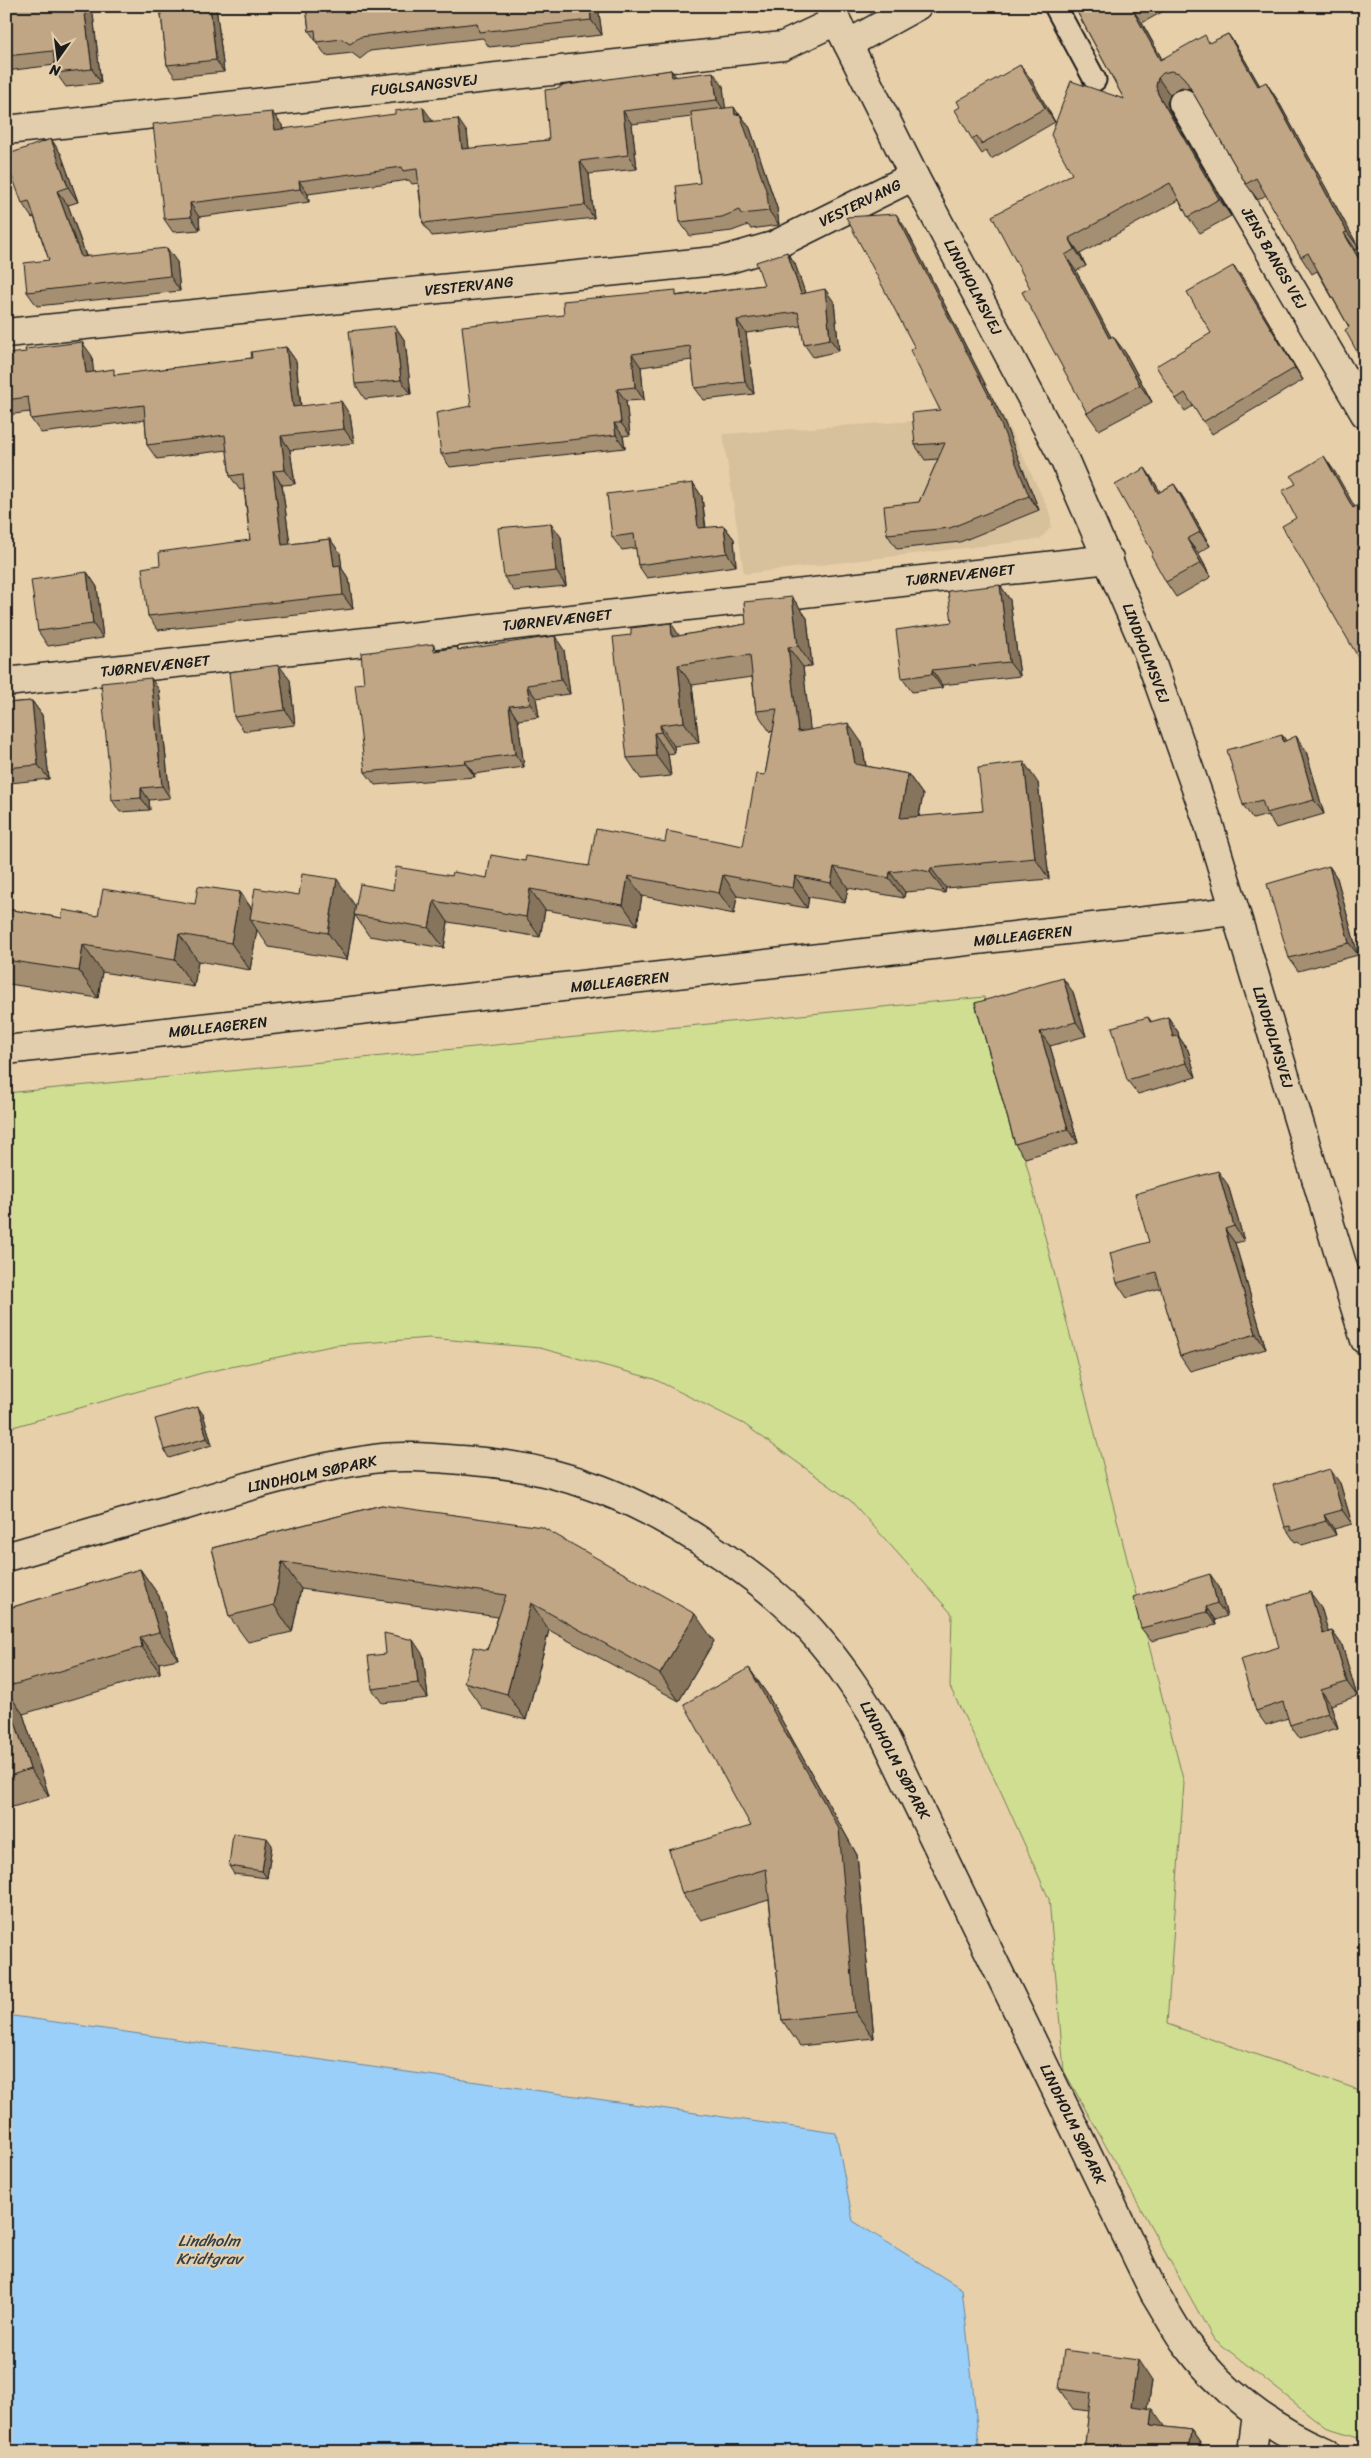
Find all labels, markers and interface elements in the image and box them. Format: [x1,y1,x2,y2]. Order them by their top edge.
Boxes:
north arrow [32,32,82,82]
text: N [47,57,64,84]
street label: FUGLSANGSVEJ [369,66,480,104]
street label: VESTERVANG [814,172,906,234]
street label: JENS BANGS VEJ [1234,201,1314,315]
street label: LINDHOLMSVEJ [937,234,1010,341]
street label: VESTERVANG [423,268,515,304]
street label: TJØRNEVÆNGET [904,556,1017,594]
street label: LINDHOLMSVEJ [1115,599,1177,708]
street label: TJØRNEVÆNGET [501,601,614,639]
street label: TJØRNEVÆNGET [99,647,212,685]
street label: MØLLEAGEREN [972,918,1074,954]
street label: MØLLEAGEREN [569,964,671,1000]
street label: LINDHOLMSVEJ [1245,983,1301,1092]
street label: MØLLEAGEREN [167,1009,269,1045]
street label: LINDHOLM SØPARK [245,1447,380,1500]
street label: LINDHOLM SØPARK [853,1696,938,1825]
street label: LINDHOLM SØPARK [1032,2059,1114,2190]
water label: Lindholm Kridtgrav [176,2226,244,2273]

